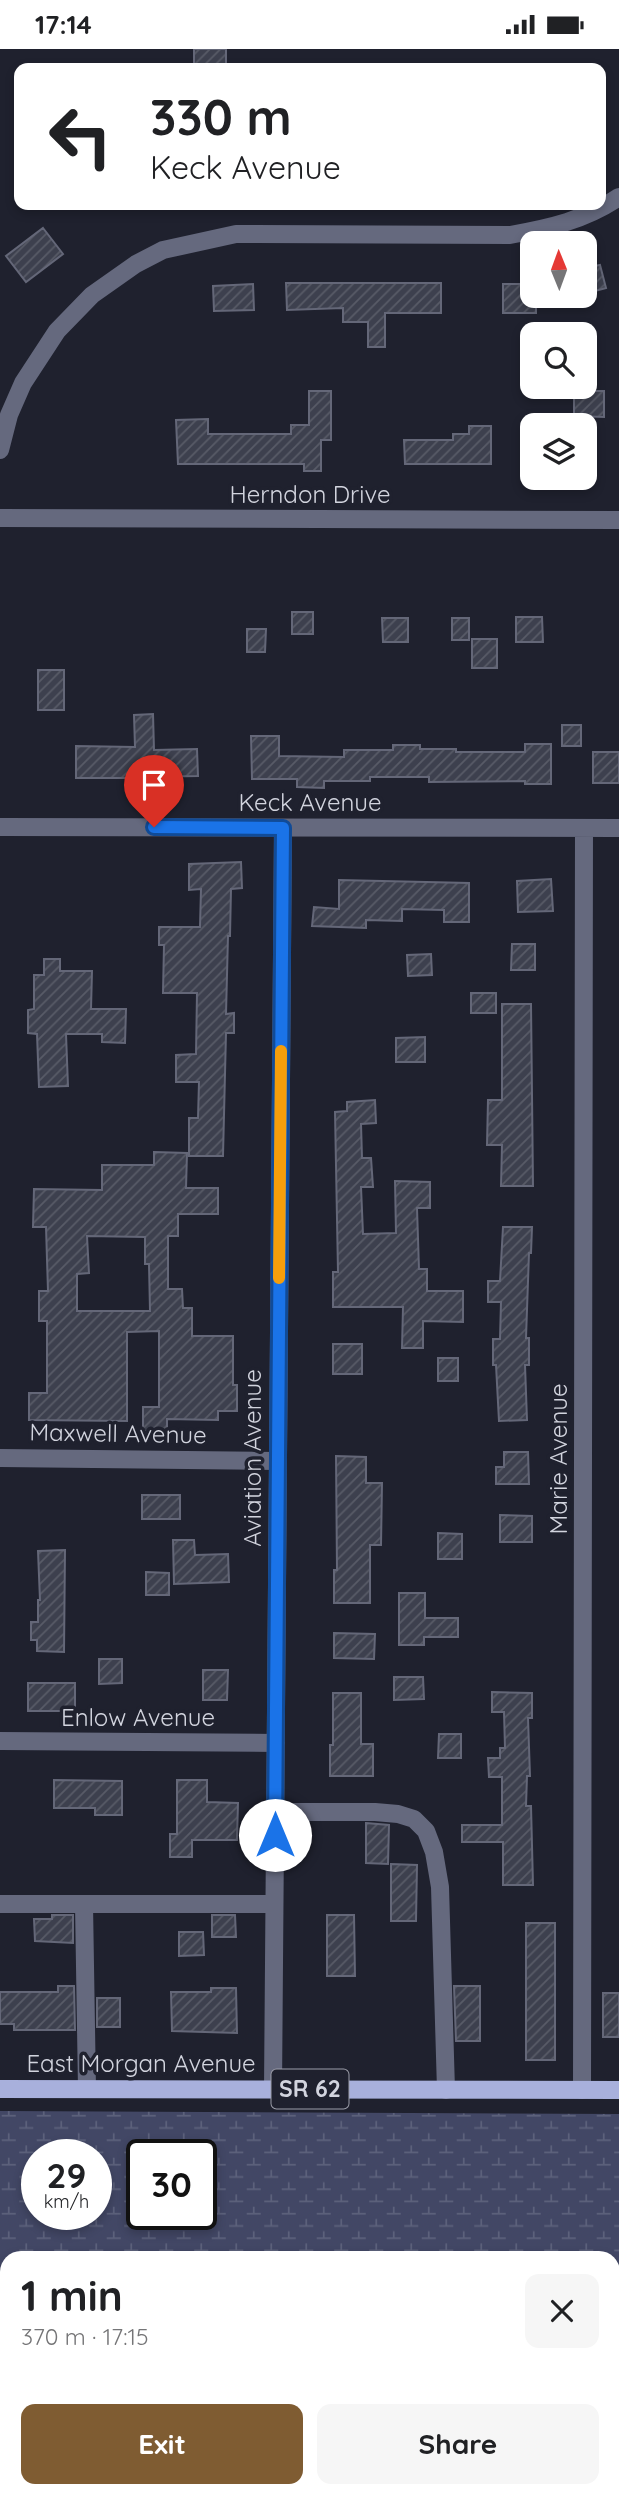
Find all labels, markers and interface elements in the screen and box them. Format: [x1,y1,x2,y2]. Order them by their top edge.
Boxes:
text: 17:14 [35,8,92,41]
text: 330 m [150,86,292,147]
icon: left [35,91,126,182]
text: Keck Avenue [150,147,341,187]
north arrow [520,231,597,308]
map controls [520,231,597,490]
button: search [520,322,597,399]
button: layers [520,413,597,490]
street label: Herndon Drive [229,479,391,509]
pin [124,755,184,827]
icon: arrive [135,766,173,804]
street label: Keck Avenue [238,787,382,817]
street label: Aviation Avenue [237,1369,267,1547]
street label: Marie Avenue [543,1384,573,1534]
street label: Maxwell Avenue [29,1416,207,1450]
street label: Enlow Avenue [61,1702,215,1732]
position arrow [238,1798,312,1872]
street label: East Morgan Avenue [26,2048,256,2078]
road number: SR 62 [272,2070,348,2109]
speed limit sign: 30 [126,2139,217,2230]
text: 29 [47,2153,86,2197]
text: km/h [44,2190,89,2213]
text: 1 min [21,2269,123,2322]
button: close [525,2274,599,2348]
text: 370 m · 17:15 [21,2322,149,2351]
button: Exit [21,2404,303,2484]
button: Share [317,2404,599,2484]

